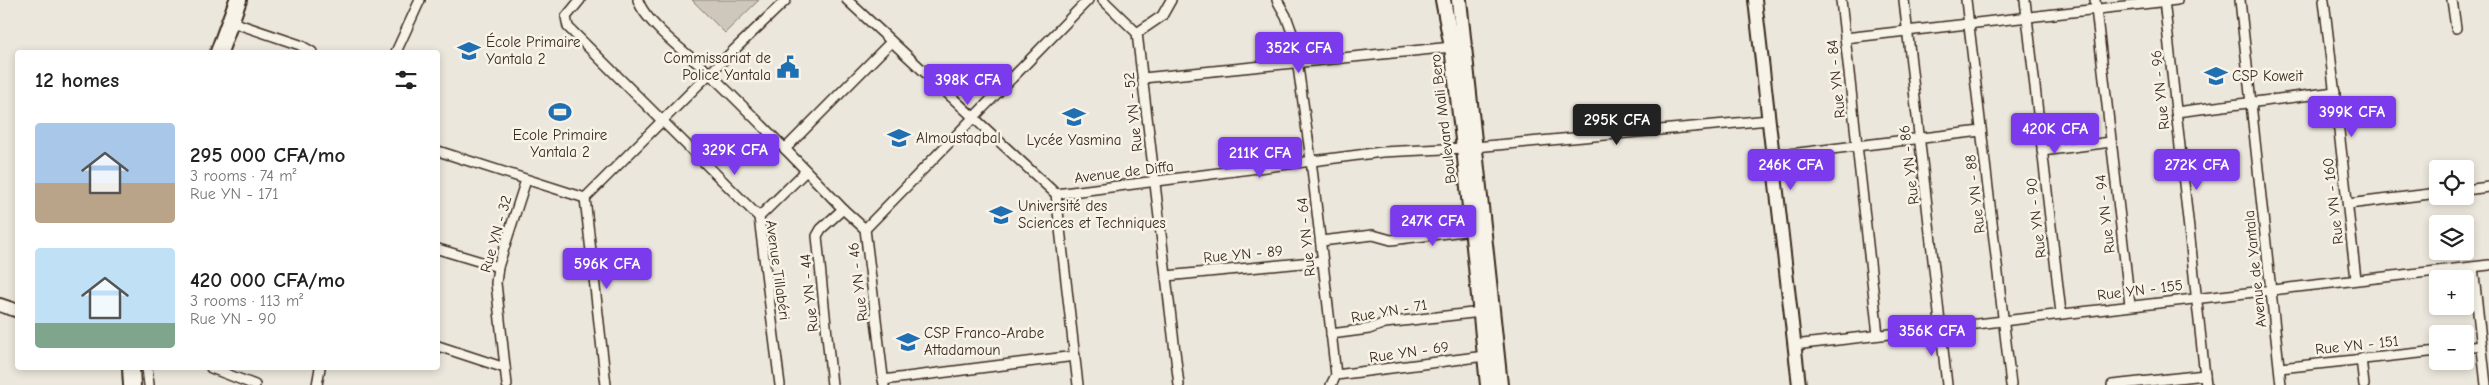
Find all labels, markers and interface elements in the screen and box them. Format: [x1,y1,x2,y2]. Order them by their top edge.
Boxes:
place label: École Primaire Yantala 2 [486,32,581,68]
pin: 352K CFA [1247,32,1351,74]
school or university icon: École Primaire Yantala 2 [456,38,482,64]
text: 352K CFA [1266,39,1332,57]
street label: Rue YN - 84 [1823,39,1849,119]
place label: Commissariat de Police Yantala [664,49,771,84]
street label: Rue YN - 96 [2147,49,2173,131]
street label: Boulevard Mali Bero [1426,53,1460,185]
public building icon: Commissariat de Police Yantala [775,54,801,80]
school or university icon: CSP Koweit [2203,63,2229,89]
pin: 398K CFA [916,64,1020,106]
icon: filters [392,66,420,94]
place label: CSP Koweit [2232,67,2304,85]
text: 12 homes [35,68,119,92]
text: 398K CFA [935,71,1001,89]
street label: Rue YN - 52 [1120,71,1146,153]
pin: 399K CFA [2300,96,2404,138]
sports icon: Ecole Primaire Yantala 2 [547,99,573,125]
text: 399K CFA [2319,103,2385,121]
school or university icon: Lycée Yasmina [1061,104,1087,130]
pin: 295K CFA [1565,104,1669,146]
text: 295K CFA [1584,111,1650,129]
pin: 420K CFA [2003,112,2107,155]
text: 420K CFA [2022,120,2088,138]
street label: Rue YN - 86 [1895,124,1923,206]
school or university icon: Almoustaqbal [886,125,912,151]
place label: Ecole Primaire Yantala 2 [513,126,608,161]
place label: Almoustaqbal [916,129,1001,147]
place label: Lycée Yasmina [1026,131,1122,149]
pin: 329K CFA [683,134,787,176]
pin: 211K CFA [1208,136,1312,179]
text: 329K CFA [702,141,768,159]
icon: home [75,143,135,203]
text: 295 000 CFA/mo [190,143,345,167]
text: 211K CFA [1229,144,1291,162]
pin: 246K CFA [1739,148,1843,191]
pin: 272K CFA [2145,148,2249,191]
street label: Rue YN - 88 [1961,153,1989,235]
text: 246K CFA [1759,156,1823,174]
text: 272K CFA [2165,156,2229,174]
street label: Avenue de Diffa [1073,157,1175,187]
street label: Rue YN - 160 [2319,157,2347,245]
map controls [2429,160,2474,370]
button: locate [2429,160,2474,205]
text: 3 rooms · 74 m² [190,167,296,185]
street label: Rue YN - 94 [2091,174,2119,254]
street label: Rue YN - 90 [2022,177,2050,259]
text: Rue YN - 171 [190,185,278,203]
street label: Rue YN - 32 [476,193,516,275]
place label: Université des Sciences et Techniques [1018,197,1166,232]
street label: Rue YN - 64 [1293,197,1319,277]
school or university icon: Université des Sciences et Techniques [988,202,1014,228]
pin: 247K CFA [1381,204,1485,247]
street label: Avenue de Yantala [2240,209,2270,329]
text: 247K CFA [1401,212,1465,230]
button: layers [2429,215,2474,260]
street label: Avenue Tillabéri [762,219,794,321]
street label: Rue YN - 46 [844,242,872,322]
street label: Rue YN - 89 [1203,242,1283,266]
pin: 596K CFA [555,248,659,290]
street label: Rue YN - 44 [796,253,822,333]
text: 596K CFA [574,255,640,273]
icon: home [75,268,135,328]
text: 420 000 CFA/mo [190,268,345,292]
button: + [2429,270,2474,315]
street label: Rue YN - 155 [2096,276,2184,304]
text: 3 rooms · 113 m² [190,292,303,310]
street label: Rue YN - 71 [1350,295,1429,327]
text: Rue YN - 90 [190,310,276,328]
pin: 356K CFA [1880,314,1984,357]
text: 356K CFA [1899,322,1965,340]
place label: CSP Franco-Arabe Attadamoun [924,324,1045,359]
button: − [2429,325,2474,370]
school or university icon: CSP Franco-Arabe Attadamoun [895,329,921,355]
street label: Rue YN - 151 [2314,332,2400,358]
street label: Rue YN - 69 [1368,338,1450,366]

